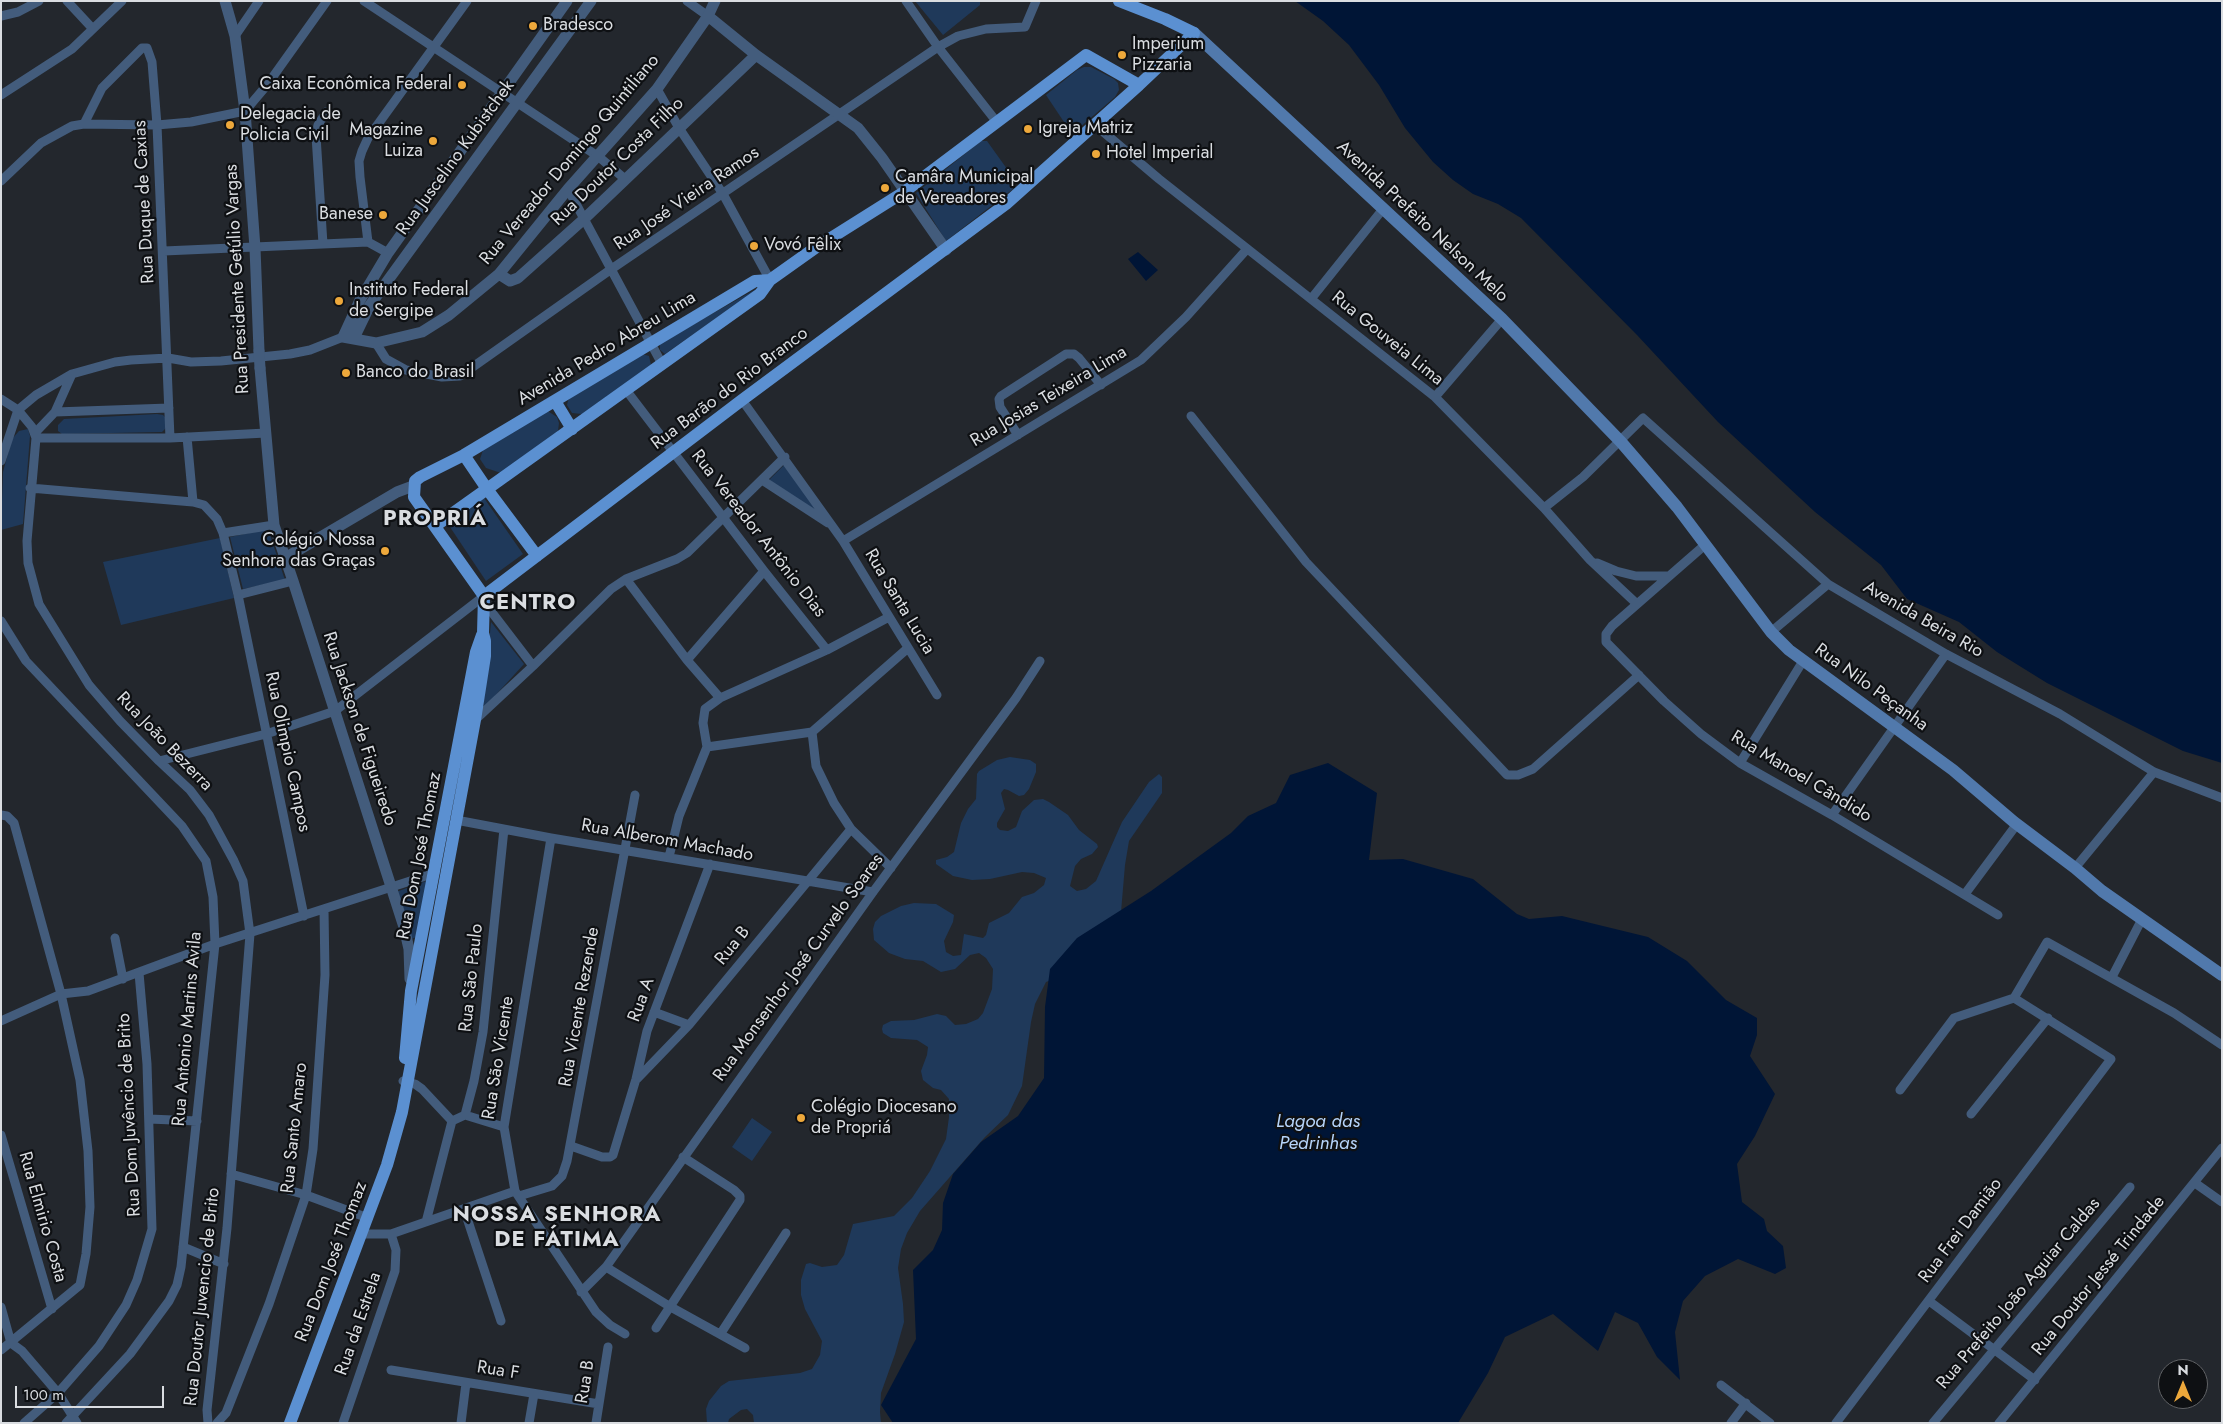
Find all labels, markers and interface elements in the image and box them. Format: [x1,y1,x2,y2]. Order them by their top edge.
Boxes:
place label: Bradesco [543,15,613,37]
marker: Bradesco [527,20,539,32]
place label: Imperium Pizzaria [1132,34,1204,76]
marker: Imperium Pizzaria [1116,49,1128,61]
street label: Rua Vereador Domingo Quintiliano [476,50,664,270]
place label: Caixa Econômica Federal [259,74,452,96]
street label: Rua Juscelino Kubistchek [392,76,520,240]
marker: Caixa Econômica Federal [456,79,468,91]
street label: Rua Doutor Costa Filho [547,93,689,231]
place label: Delegacia de Policia Civil [240,104,341,146]
place label: Igreja Matriz [1038,118,1133,140]
marker: Delegacia de Policia Civil [224,119,236,131]
street label: Rua Duque de Caxias [130,120,160,284]
place label: Magazine Luiza [349,120,423,162]
marker: Igreja Matriz [1022,123,1034,135]
marker: Magazine Luiza [427,135,439,147]
street label: Avenida Prefeito Nelson Melo [1332,137,1512,307]
street label: Rua José Vieira Ramos [610,142,764,256]
place label: Hotel Imperial [1106,143,1213,165]
marker: Hotel Imperial [1090,148,1102,160]
street label: Rua Presidente Getúlio Vargas [221,164,255,394]
place label: Camâra Municipal de Vereadores [895,167,1033,210]
marker: Camâra Municipal de Vereadores [879,182,891,194]
place label: Banese [319,204,373,226]
marker: Banese [377,209,389,221]
place label: Vovó Fêlix [764,235,841,257]
marker: Vovó Fêlix [748,240,760,252]
place label: Instituto Federal de Sergipe [349,280,469,322]
street label: Avenida Pedro Abreu Lima [514,287,700,411]
street label: Rua Gouveia Lima [1327,287,1447,391]
marker: Instituto Federal de Sergipe [333,295,345,307]
street label: Rua Barão do Rio Branco [647,323,813,455]
street label: Rua Josias Teixeira Lima [967,342,1131,452]
place label: Banco do Brasil [356,362,474,384]
marker: Banco do Brasil [340,367,352,379]
street label: Rua Vereador Antônio Dias [686,446,830,622]
district label: PROPRIÁ [382,507,488,533]
place label: Colégio Nossa Senhora das Graças [222,530,375,572]
marker: Colégio Nossa Senhora das Graças [379,545,391,557]
street label: Rua Santa Lucia [859,545,939,659]
street label: Avenida Beira Rio [1859,577,1987,663]
district label: CENTRO [479,591,577,617]
street label: Rua Jackson de Figueiredo [317,629,401,829]
street label: Rua Nilo Peçanha [1810,640,1932,736]
street label: Rua Olimpio Campos [259,670,315,834]
street label: Rua João Bezerra [111,688,217,796]
street label: Rua Manoel Cândido [1727,726,1875,828]
street label: Rua Dom José Thomaz [393,771,447,941]
street label: Rua Alberom Machado [579,815,755,867]
street label: Rua Monsenhor José Curvelo Soares [709,850,889,1086]
street label: Rua B [711,922,755,970]
street label: Rua São Paulo [456,923,488,1033]
street label: Rua Vicente Rezende [555,925,605,1089]
street label: Rua Antonio Martins Avila [169,931,207,1127]
street label: Rua A [624,975,660,1025]
street label: Rua São Vicente [479,995,519,1121]
street label: Rua Dom Juvêncio de Brito [114,1013,146,1217]
street label: Rua Santo Amaro [277,1062,313,1194]
place label: Colégio Diocesano de Propriá [811,1097,957,1140]
water label: Lagoa das Pedrinhas [1276,1111,1360,1155]
marker: Colégio Diocesano de Propriá [795,1112,807,1124]
street label: Rua Elmirio Costa [13,1149,71,1285]
street label: Rua Frei Damião [1915,1174,2007,1288]
street label: Rua Dom José Thomaz [291,1179,373,1345]
street label: Rua Doutor Juvencio de Brito [181,1187,225,1407]
street label: Rua Doutor Jessé Trindade [2028,1192,2170,1360]
street label: Rua Prefeito João Aguiar Caldas [1933,1194,2105,1394]
district label: NOSSA SENHORA DE FÁTIMA [451,1203,663,1254]
street label: Rua da Estrela [331,1270,387,1378]
street label: Rua F [475,1357,521,1385]
street label: Rua B [572,1359,600,1405]
north arrow [2158,1359,2208,1409]
text: N [2177,1360,2189,1380]
scale bar [18,1376,166,1408]
text: 100 m [23,1384,64,1406]

